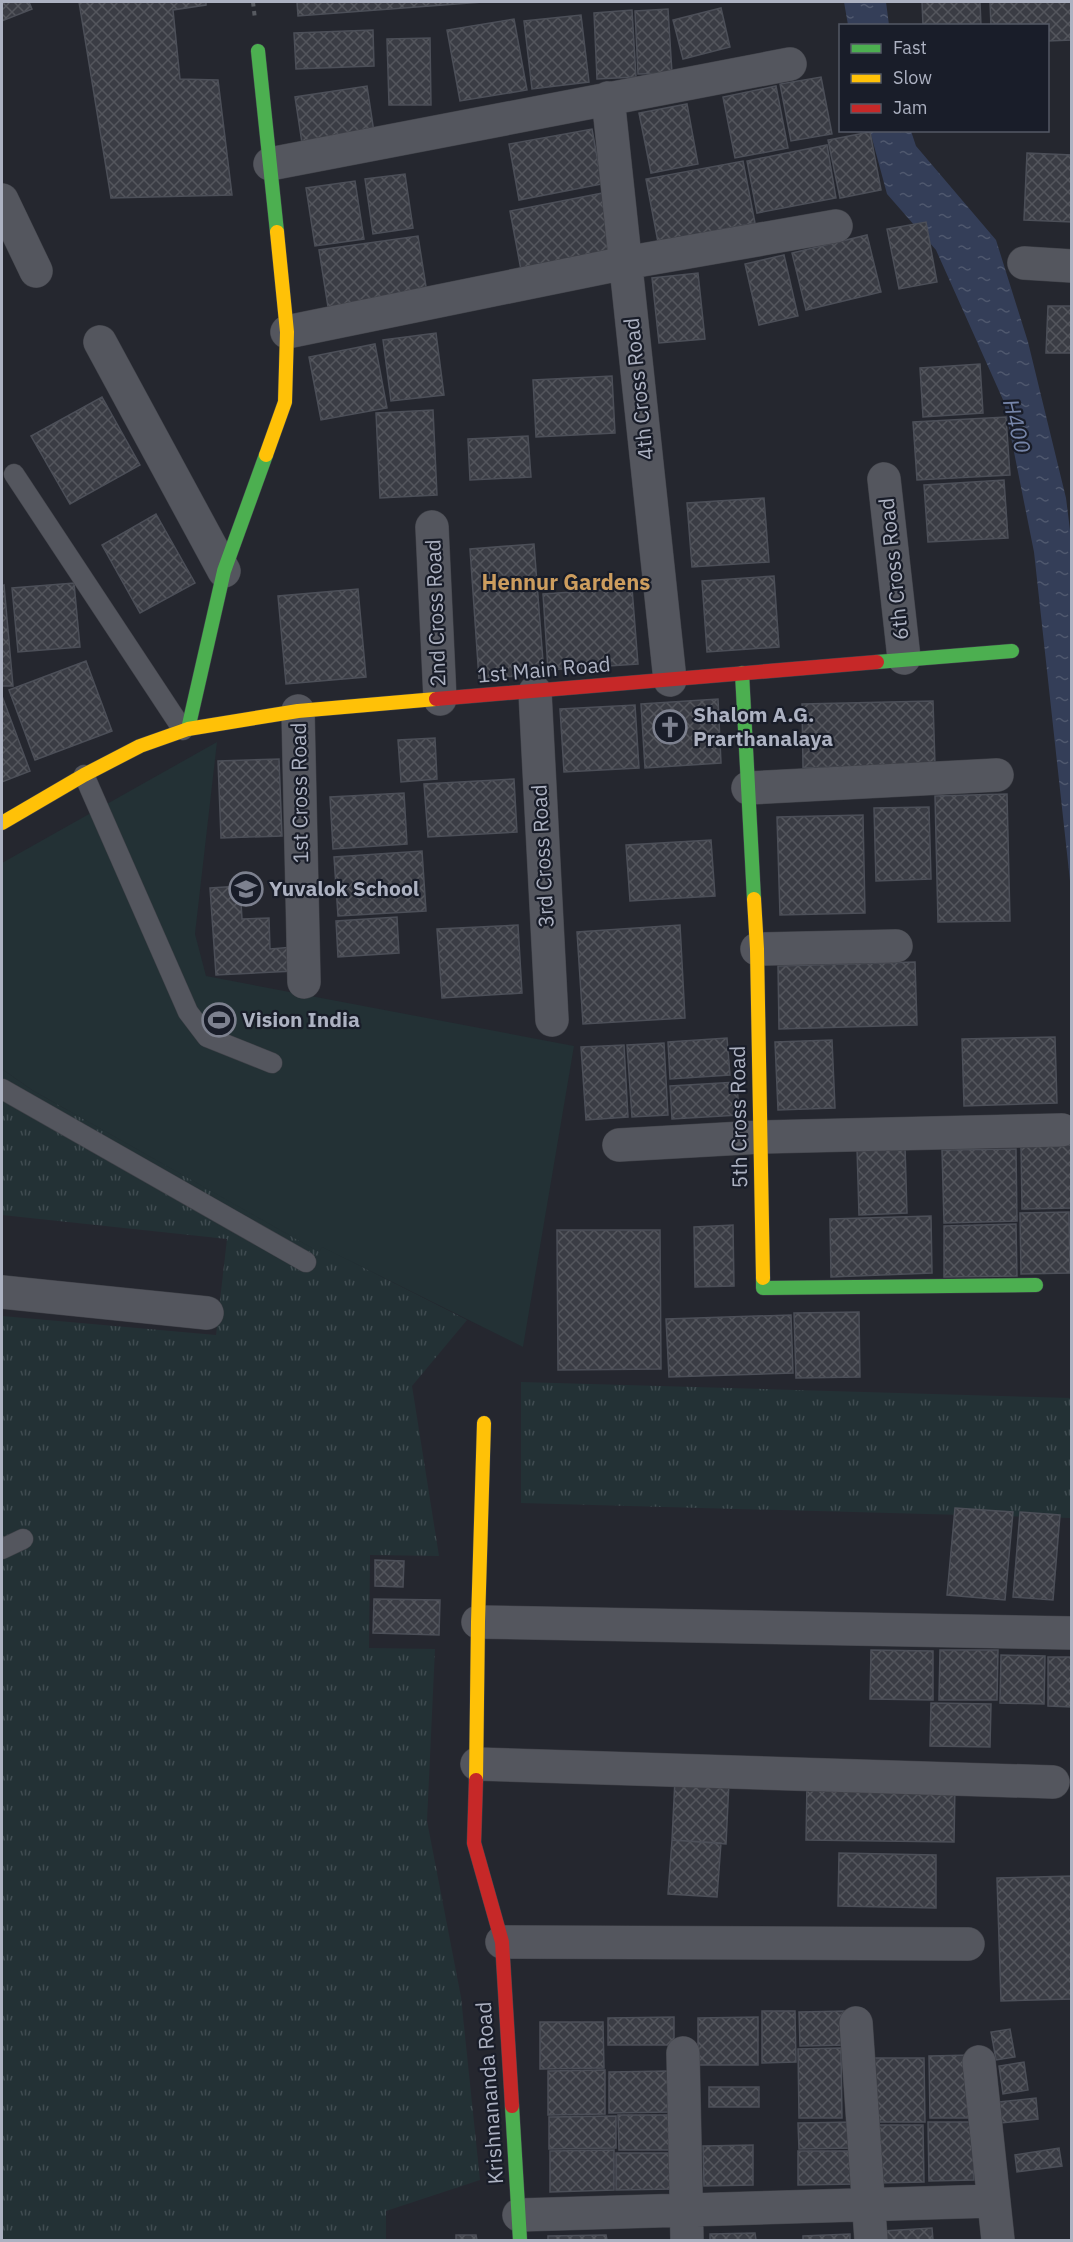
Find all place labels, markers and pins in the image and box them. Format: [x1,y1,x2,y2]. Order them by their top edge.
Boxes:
place label: Shalom A.G. Prarthanalaya [693,700,833,752]
church icon: Shalom A.G. Prarthanalaya [652,709,688,745]
school or university icon: Yuvalok School [228,871,264,907]
place label: Yuvalok School [269,874,419,902]
sports icon: Vision India [201,1002,237,1038]
place label: Vision India [242,1005,360,1033]

